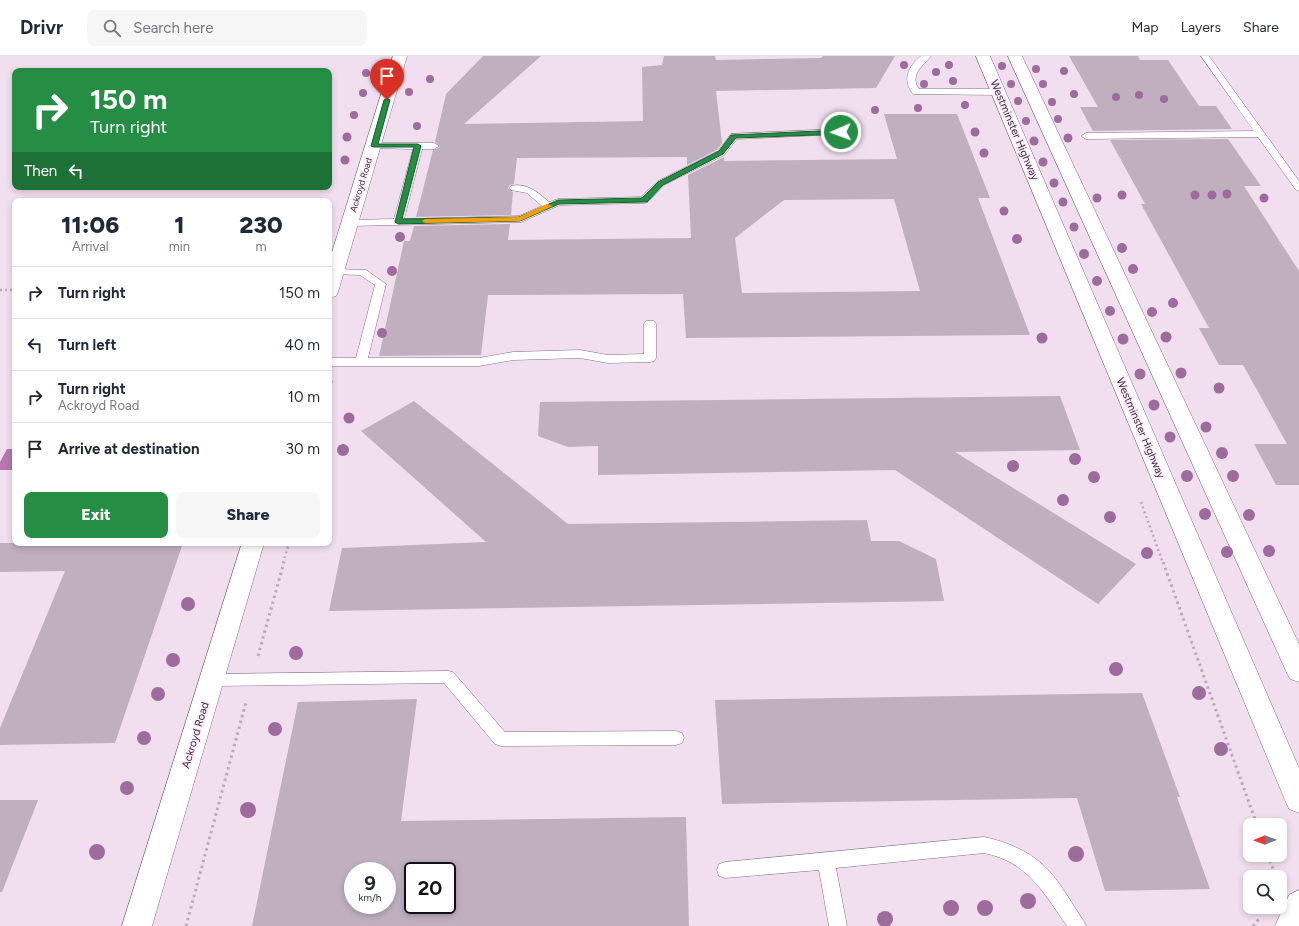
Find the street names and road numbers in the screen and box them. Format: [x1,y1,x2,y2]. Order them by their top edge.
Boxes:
street label: Westminster Highway [987,78,1042,183]
street label: Ackroyd Road [347,156,374,213]
street label: Westminster Highway [1113,376,1168,481]
street label: Ackroyd Road [179,700,212,770]

